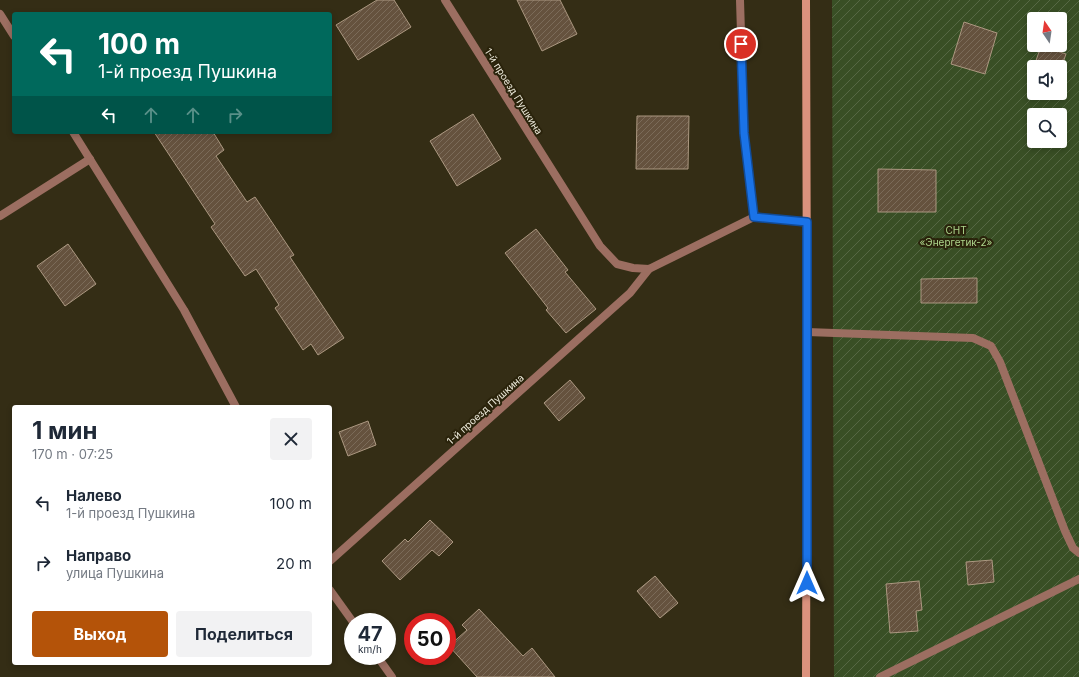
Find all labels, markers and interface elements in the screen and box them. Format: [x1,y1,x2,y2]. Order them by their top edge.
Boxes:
north arrow [1027,12,1067,52]
map controls [1027,12,1067,148]
text: 100 m [98,27,180,61]
pin [724,27,758,61]
icon: left [32,28,84,80]
icon: arrive [730,33,752,55]
street label: 1-й проезд Пушкина [483,46,545,136]
button: sound [1027,60,1067,100]
text: 1-й проезд Пушкина [98,61,277,82]
icon: left [98,104,120,126]
icon: ahead [140,104,162,126]
icon: ahead [182,104,204,126]
icon: right [224,104,246,126]
button: search [1027,108,1067,148]
park label: СНТ «Энергетик-2» [920,224,993,248]
street label: 1-й проезд Пушкина [444,371,526,447]
text: 1 мин [32,416,97,445]
button: close [270,418,312,460]
text: 170 m · 07:25 [32,446,113,462]
text: Налево [66,486,122,505]
icon: left [32,492,54,514]
text: 100 m [270,494,312,513]
text: 1-й проезд Пушкина [66,505,195,521]
text: Направо [66,546,131,565]
icon: right [32,552,54,574]
text: 20 m [276,554,312,573]
position arrow [786,562,828,604]
text: улица Пушкина [66,565,164,581]
button: Выход [32,611,168,657]
button: Поделиться [176,611,312,657]
speed limit sign: 50 [404,613,456,665]
text: 47 [357,622,383,646]
text: km/h [358,643,382,655]

